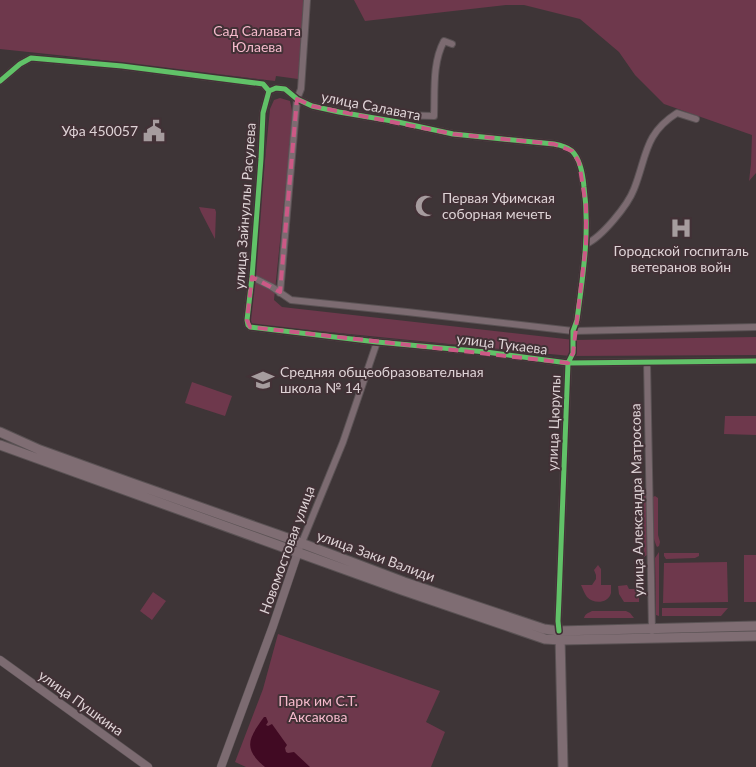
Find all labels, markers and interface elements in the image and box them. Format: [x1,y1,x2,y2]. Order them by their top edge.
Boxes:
park label: Сад Салавата Юлаева [213,22,301,55]
street label: улица Салавата [320,88,422,123]
public building icon: Уфа 450057 [141,118,167,144]
place label: Уфа 450057 [61,122,138,139]
street label: улица Зайнуллы Расулева [230,122,259,290]
place label: Первая Уфимская соборная мечеть [442,189,555,222]
mosque icon: Первая Уфимская соборная мечеть [413,193,439,219]
hospital icon: Городской госпиталь ветеранов войн [668,215,694,241]
place label: Городской госпиталь ветеранов войн [613,242,749,275]
street label: улица Тукаева [456,329,549,358]
place label: Средняя общеобразовательная школа № 14 [280,363,484,396]
school or university icon: Средняя общеобразовательная школа № 14 [250,367,276,393]
street label: улица Цюрупы [543,375,564,471]
street label: улица Александра Матросова [626,403,647,597]
street label: Новомостовая улица [255,483,318,616]
street label: улица Заки Валиди [315,526,438,585]
street label: улица Пушкина [36,666,127,739]
park label: Парк им С.Т. Аксакова [278,692,358,725]

